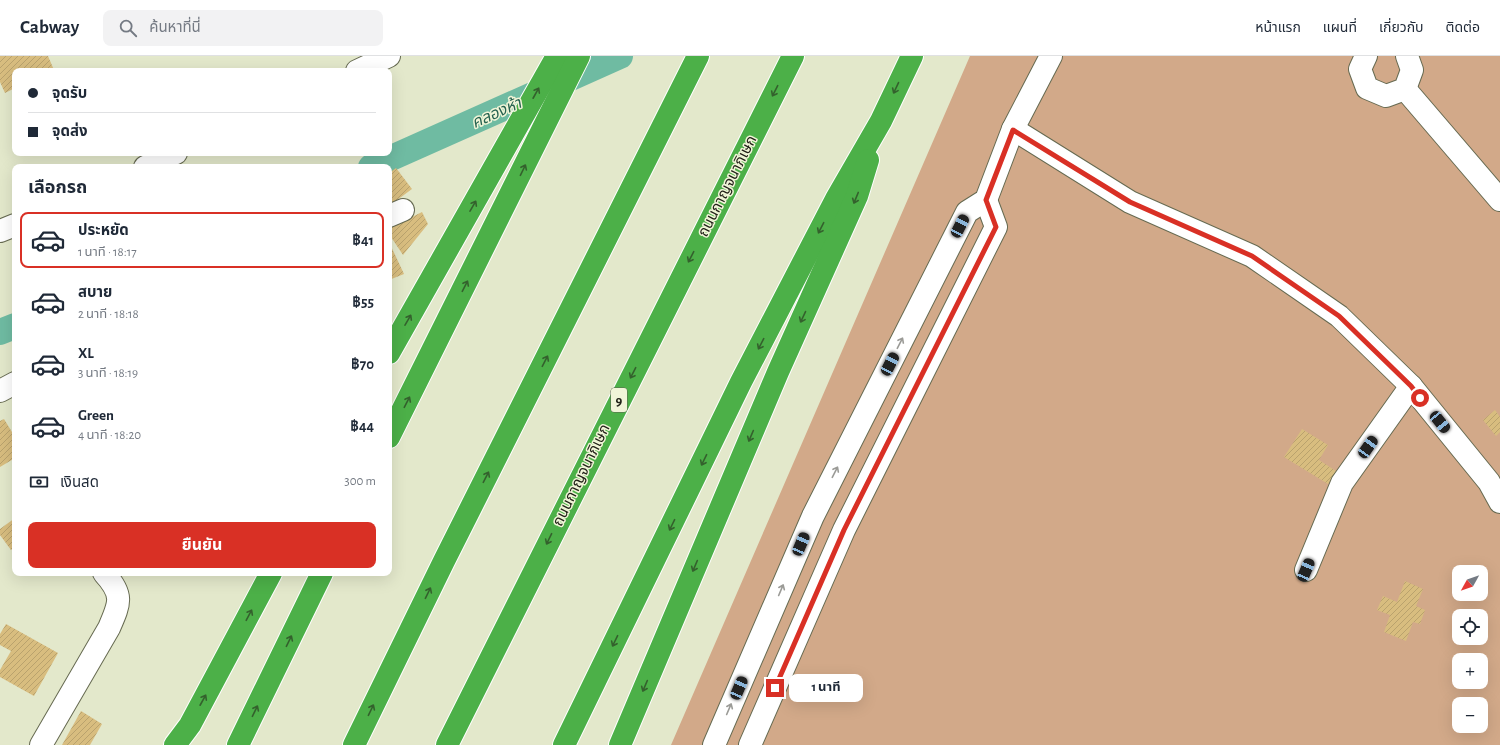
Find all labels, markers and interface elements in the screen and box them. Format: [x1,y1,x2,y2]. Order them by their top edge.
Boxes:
search box [103,10,383,46]
icon: search [117,17,139,39]
text: Cabway [20,18,79,37]
text: ค้นหาที่นี่ [149,20,201,35]
text: หน้าแรก [1255,21,1301,35]
text: แผนที่ [1323,21,1357,35]
text: เกี่ยวกับ [1379,21,1424,35]
text: ติดต่อ [1446,21,1480,35]
one-way arrow [892,82,899,94]
one-way arrow [771,85,778,97]
text: จุดรับ [52,86,87,101]
one-way arrow [533,87,541,99]
water label: คลองห้า [469,93,525,131]
text: จุดส่ง [52,124,88,139]
street label: ถนนกาญจนาภิเษก [695,133,759,239]
one-way arrow [520,164,527,176]
text: เลือกรถ [28,179,87,197]
one-way arrow [852,192,859,204]
one-way arrow [469,201,477,213]
car [949,213,971,239]
icon: car [30,222,66,258]
one-way arrow [816,222,824,234]
text: ประหยัด [78,223,129,238]
text: ฿41 [352,233,374,248]
text: 1 นาที · 18:17 [78,246,137,259]
one-way arrow [687,251,694,263]
one-way arrow [462,280,469,292]
icon: car [30,284,66,320]
text: สบาย [78,285,112,300]
text: ฿55 [352,295,374,310]
text: 2 นาที · 18:18 [78,308,139,321]
one-way arrow [799,311,807,323]
one-way arrow [405,314,413,326]
one-way arrow [757,338,764,350]
one-way arrow [897,338,904,350]
icon: car [30,346,66,382]
text: XL [78,346,94,361]
car [879,351,901,377]
one-way arrow [542,355,549,367]
text: ฿70 [351,357,374,372]
text: 3 นาที · 18:19 [78,367,138,380]
one-way arrow [628,367,636,379]
road number: 9 [611,388,627,412]
route start [1411,389,1429,407]
one-way arrow [403,396,411,408]
icon: car [30,408,66,444]
text: Green [78,408,114,423]
car [1428,409,1452,435]
text: ฿44 [350,419,374,434]
street label: ถนนกาญจนาภิเษก [550,422,613,529]
text: 4 นาที · 18:20 [78,429,141,442]
one-way arrow [747,429,754,441]
car [1356,434,1380,460]
one-way arrow [700,454,707,466]
one-way arrow [832,466,839,478]
icon: cash [28,471,50,493]
one-way arrow [483,471,491,483]
text: เงินสด [60,475,99,490]
text: 300 m [344,475,376,488]
one-way arrow [668,518,675,530]
button: ยืนยัน [28,522,376,568]
car [791,531,811,557]
one-way arrow [545,533,553,545]
car [1296,557,1316,583]
one-way arrow [691,560,699,572]
north arrow [1452,565,1488,601]
map controls [1452,565,1488,733]
one-way arrow [778,584,785,596]
one-way arrow [425,588,432,600]
one-way arrow [246,609,253,621]
button: locate [1452,609,1488,645]
one-way arrow [286,635,293,647]
one-way arrow [611,635,618,647]
button: + [1452,653,1488,689]
callout: 1 นาที [789,674,863,702]
car [729,675,749,701]
route end [766,679,784,697]
one-way arrow [641,680,648,692]
text: 1 นาที [811,681,841,694]
one-way arrow [200,695,207,707]
button: − [1452,697,1488,733]
one-way arrow [368,704,375,716]
one-way arrow [726,704,733,716]
one-way arrow [252,705,259,717]

